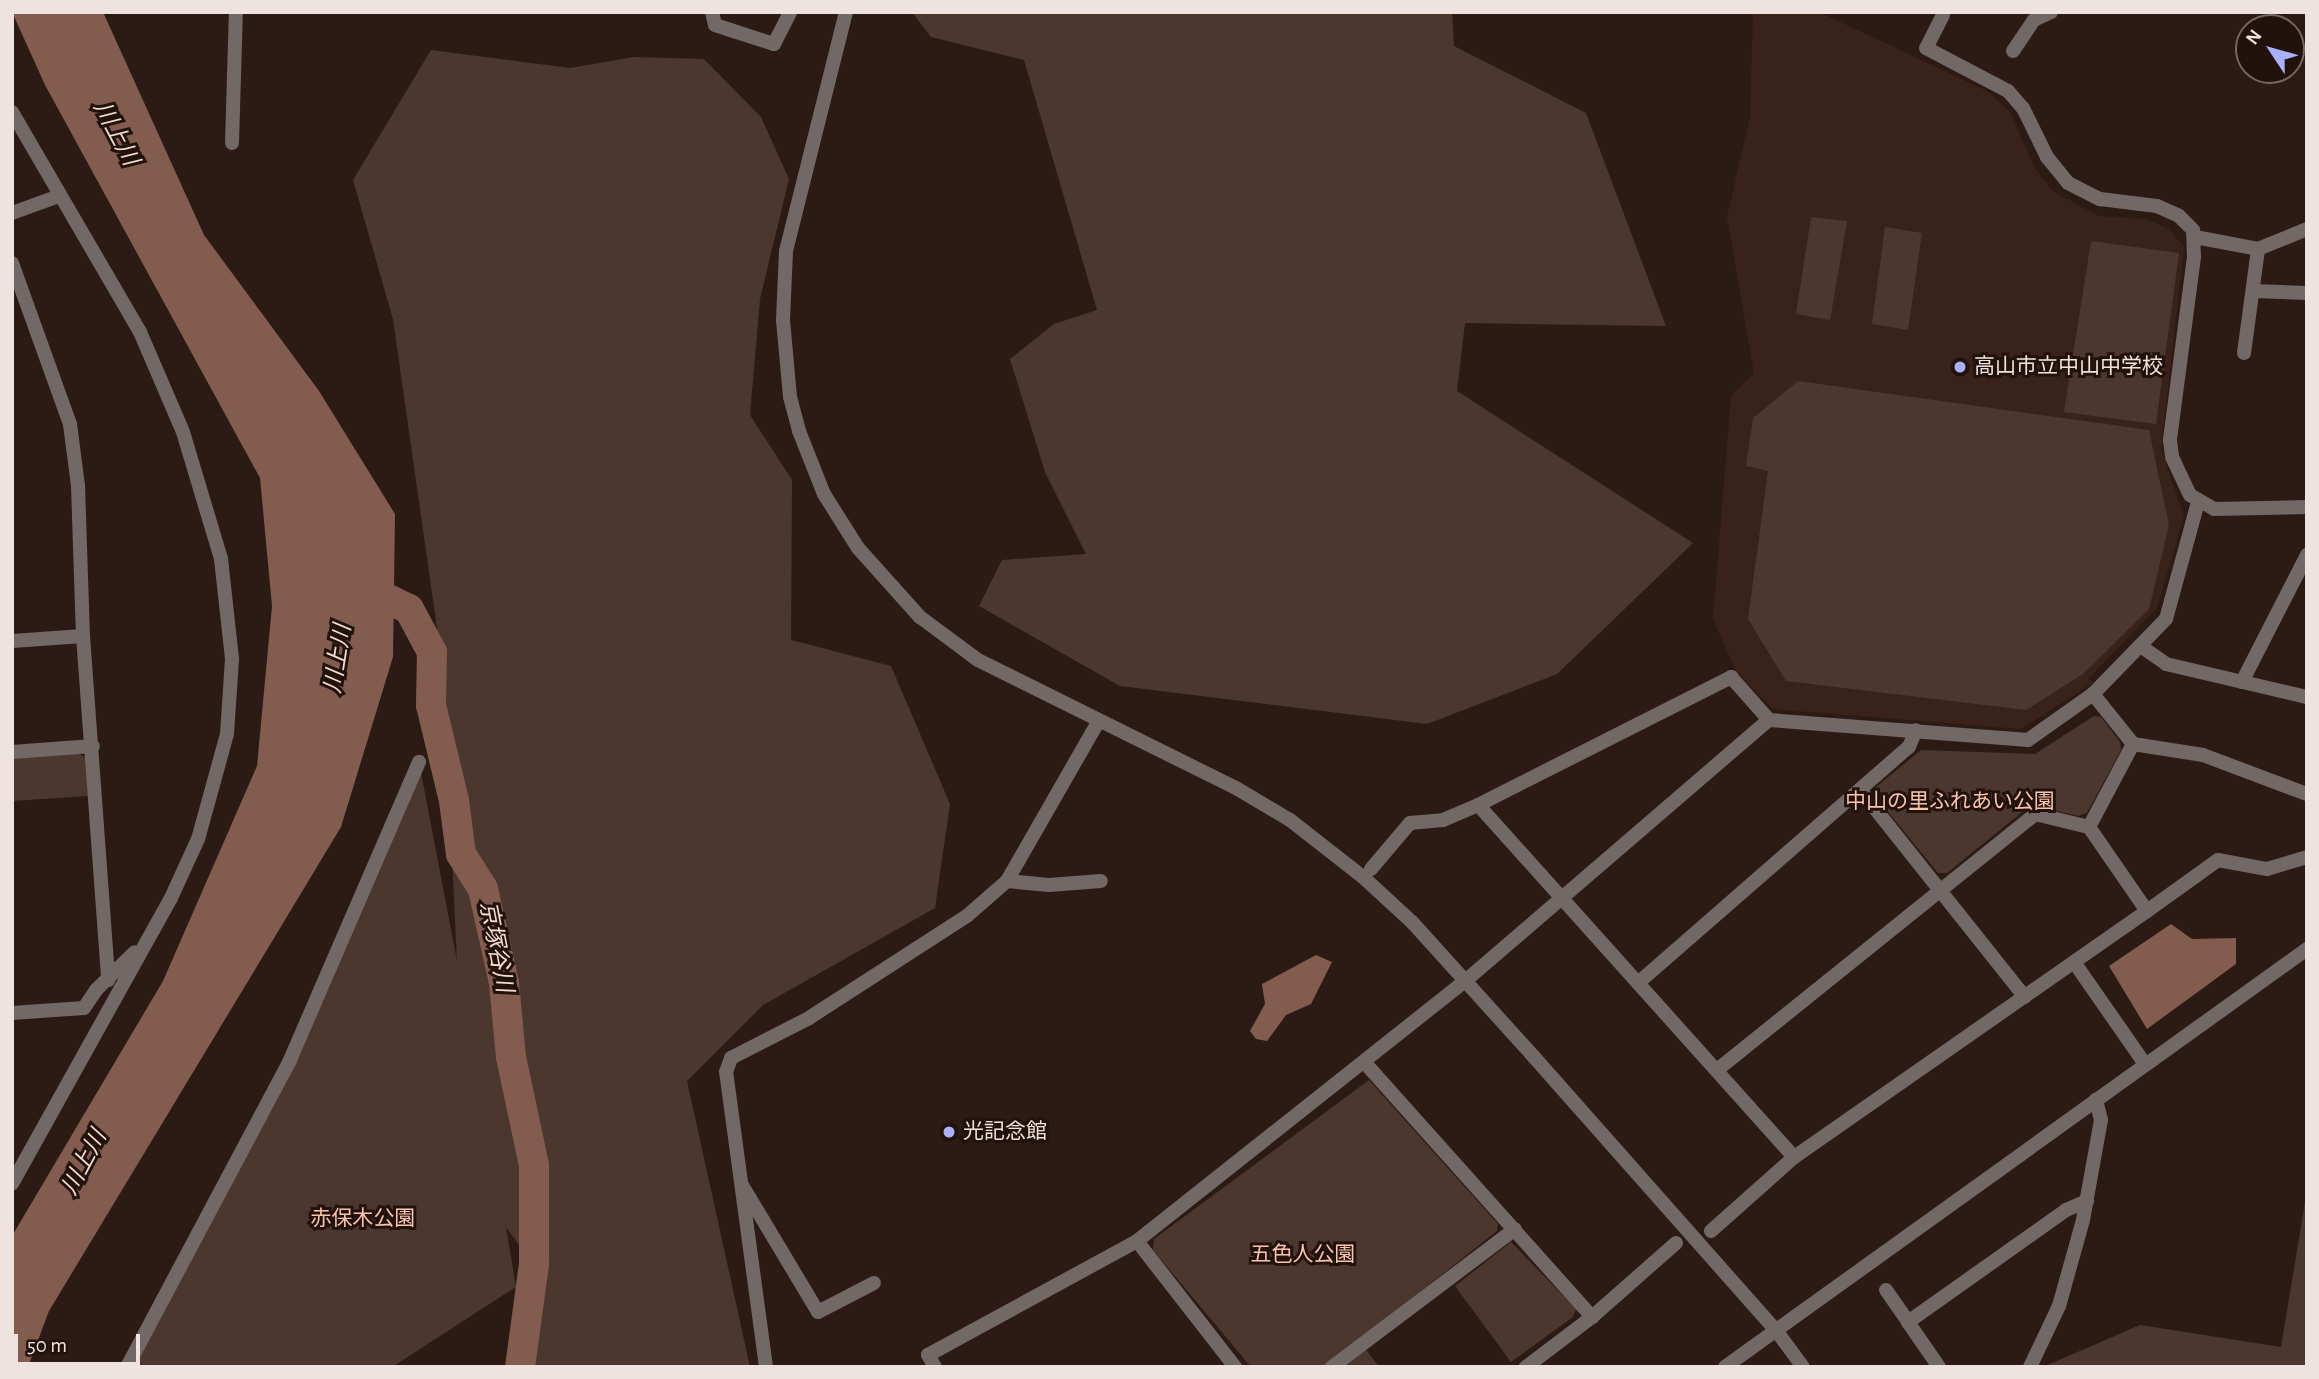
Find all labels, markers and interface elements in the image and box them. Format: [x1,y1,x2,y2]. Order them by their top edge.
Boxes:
north arrow [2235,14,2305,84]
text: N [2243,27,2266,48]
water label: 川上川 [87,97,143,171]
place label: 高山市立中山中学校 [1974,354,2163,380]
marker: 高山市立中山中学校 [1952,359,1968,375]
water label: 川上川 [320,623,358,695]
park label: 中山の里ふれあい公園 [1845,789,2055,815]
water label: 京塚谷川 [473,899,517,995]
place label: 光記念館 [963,1119,1047,1145]
marker: 光記念館 [941,1124,957,1140]
water label: 川上川 [57,1126,113,1200]
park label: 赤保木公園 [311,1206,415,1232]
park label: 五色人公園 [1251,1242,1355,1268]
scale bar [18,1320,144,1364]
text: 50 m [27,1335,67,1356]

